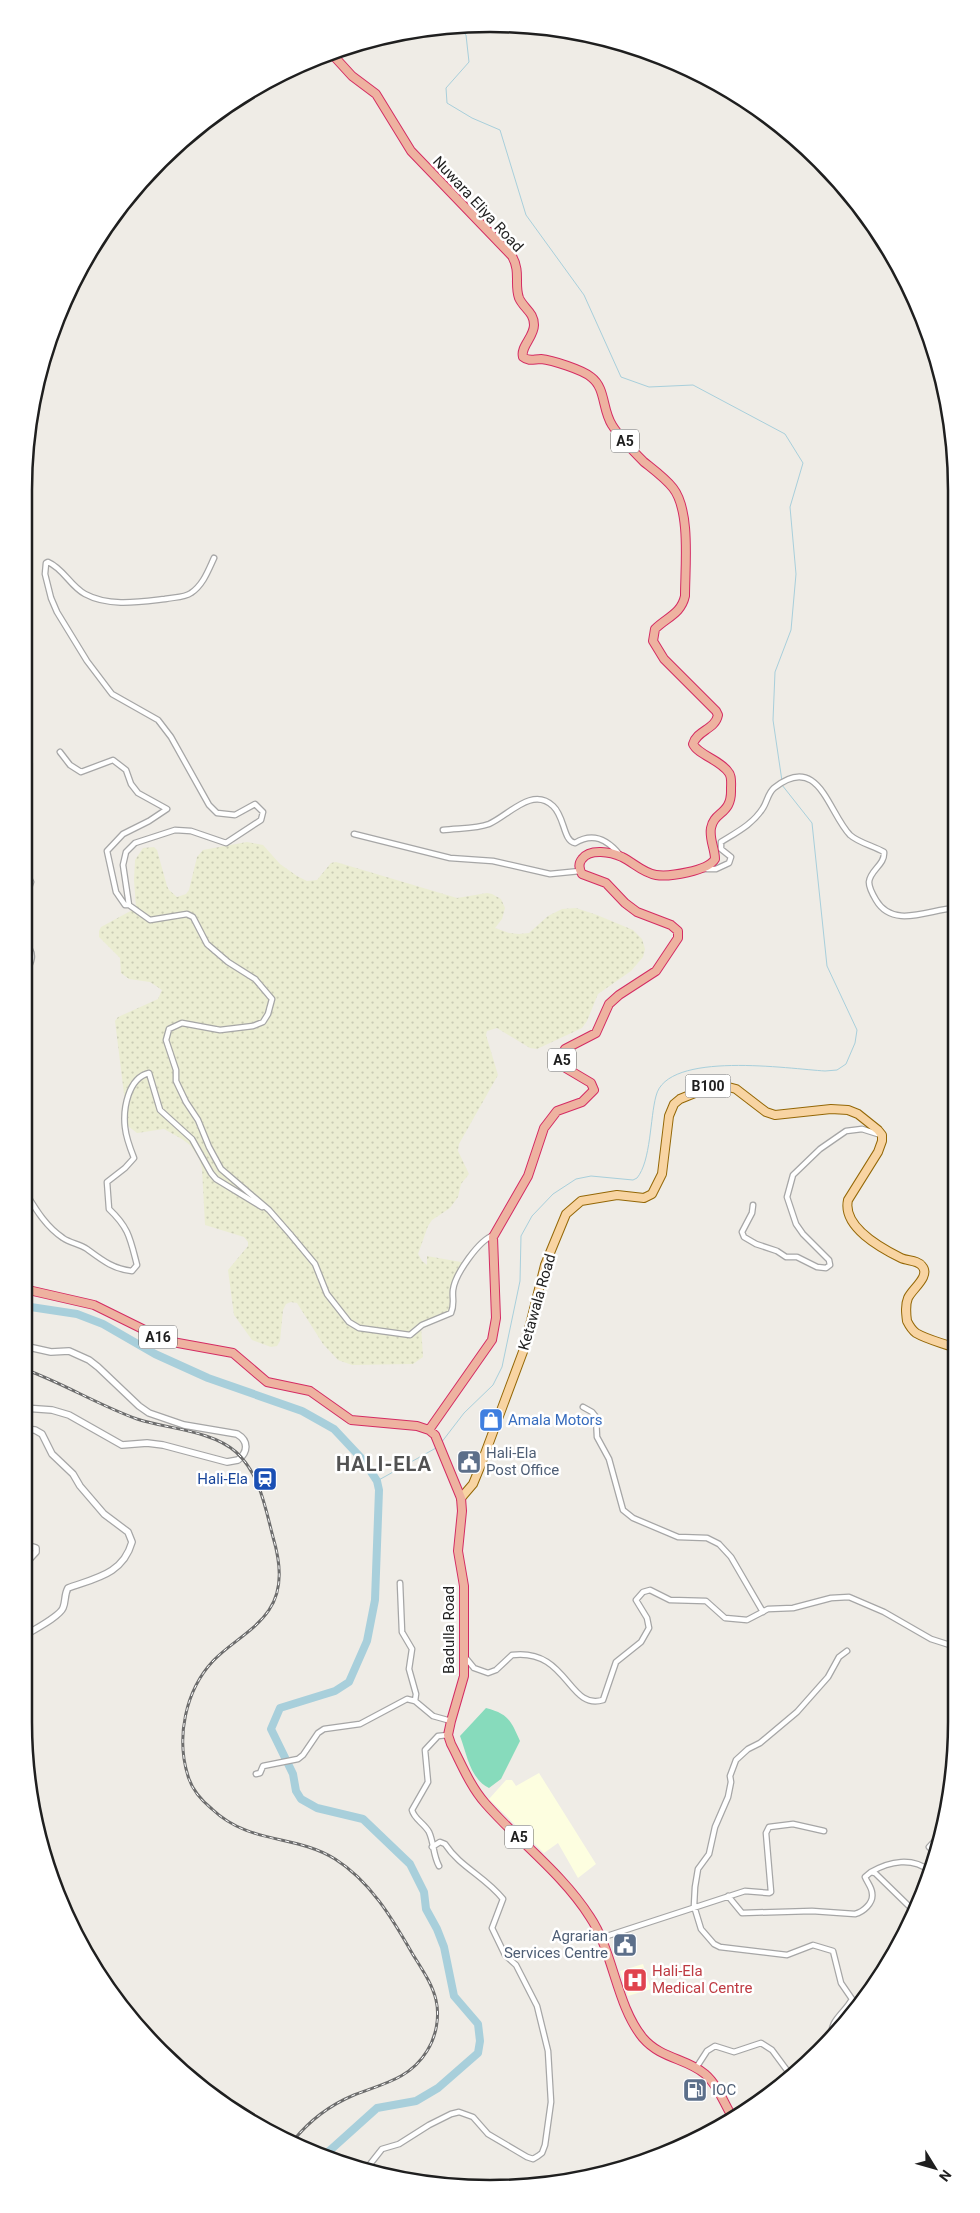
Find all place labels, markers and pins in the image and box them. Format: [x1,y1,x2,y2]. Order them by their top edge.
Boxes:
shop icon: Amala Motors [478,1407,504,1433]
place label: Amala Motors [508,1411,602,1429]
place label: Hali-Ela Post Office [486,1444,559,1479]
public building icon: Hali-Ela Post Office [456,1449,482,1475]
station icon: Hali-Ela [252,1466,278,1492]
place label: Hali-Ela [197,1470,248,1488]
place label: Agrarian Services Centre [504,1927,608,1962]
public building icon: Agrarian Services Centre [612,1932,638,1958]
place label: Hali-Ela Medical Centre [652,1962,752,1997]
hospital icon: Hali-Ela Medical Centre [622,1967,648,1993]
fuel station icon: IOC [682,2077,708,2103]
place label: IOC [712,2081,736,2099]

